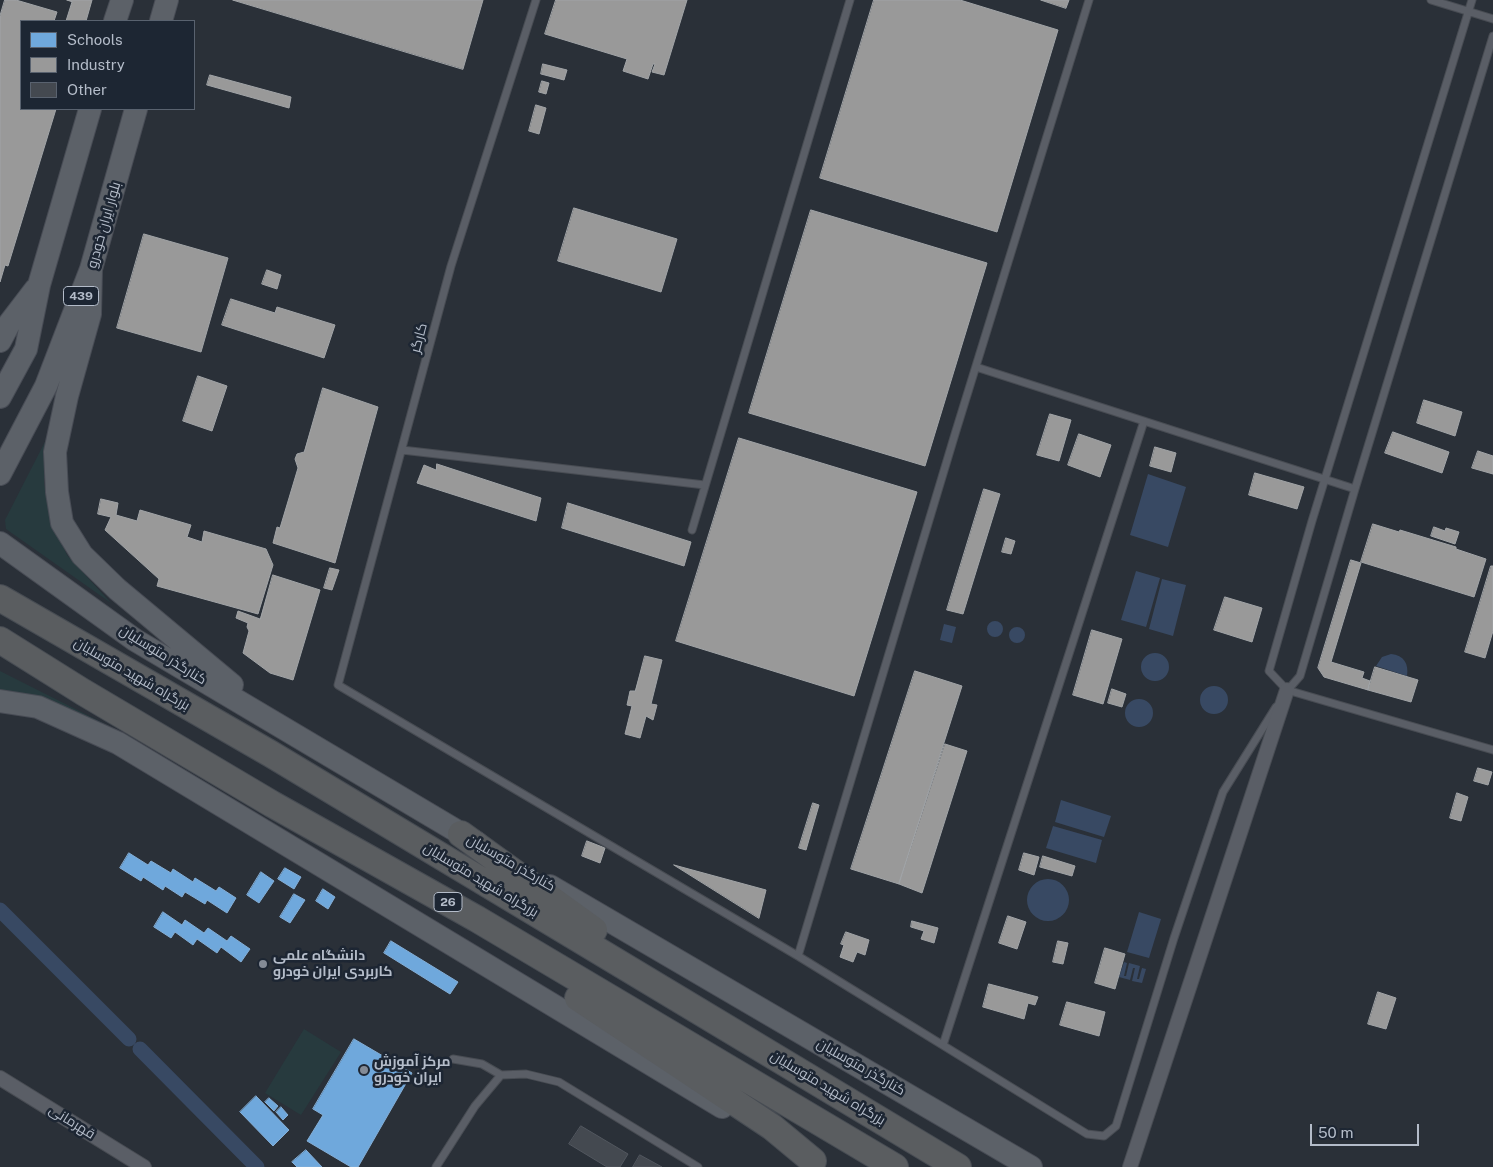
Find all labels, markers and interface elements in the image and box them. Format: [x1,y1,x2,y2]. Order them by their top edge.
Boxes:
legend [20,20,195,110]
text: Schools [67,31,123,48]
text: Industry [67,56,125,73]
text: Other [67,81,107,98]
street label: بلوار ایران خودرو [84,180,124,270]
road number: 439 [64,286,98,306]
street label: کارگر [407,321,431,355]
street label: کنارگذر متوسلیان [116,622,210,688]
street label: بزرگراه شهید متوسلیان [71,634,193,714]
street label: کنارگذر متوسلیان [464,831,558,895]
street label: بزرگراه شهید متوسلیان [420,839,542,921]
road number: 26 [434,892,462,912]
place label: دانشگاه علمی کاربردی ایران خودرو [273,948,393,980]
marker: دانشگاه علمی کاربردی ایران خودرو [257,958,269,970]
street label: کنارگذر متوسلیان [814,1035,908,1099]
street label: بزرگراه شهید متوسلیان [767,1047,889,1129]
place label: مرکز آموزش ایران خودرو [374,1054,451,1086]
marker: مرکز آموزش ایران خودرو [358,1064,370,1076]
street label: قهرمانی [46,1101,98,1143]
scale bar [1313,1114,1422,1146]
text: 50 m [1318,1124,1353,1141]

